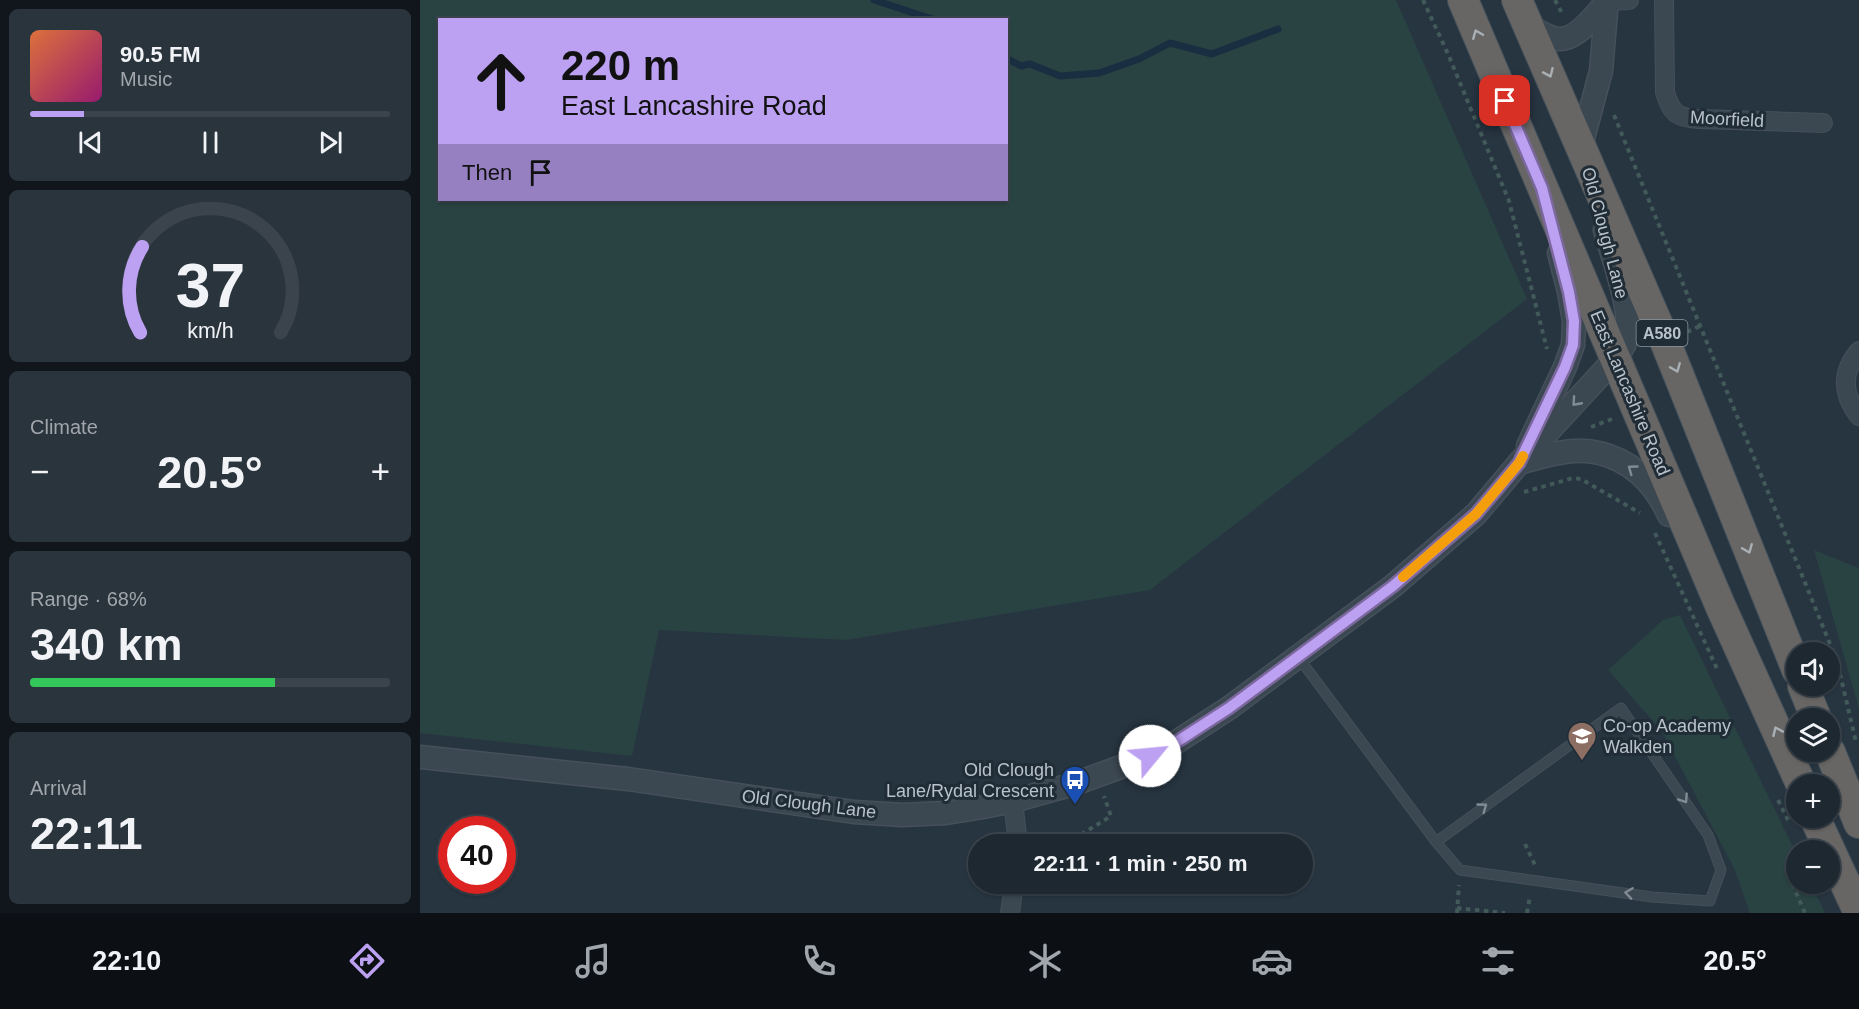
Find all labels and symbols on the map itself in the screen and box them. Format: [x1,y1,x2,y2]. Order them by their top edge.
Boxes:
one-way arrow [1472,30,1484,41]
one-way arrow [1542,66,1554,77]
pin [1479,75,1530,126]
street label: Moorfield [1690,107,1764,131]
street label: Old Clough Lane [1578,165,1632,301]
street label: East Lancashire Road [1586,308,1674,478]
road number: A580 [1636,320,1688,346]
one-way arrow [1669,361,1681,372]
one-way arrow [1572,395,1583,406]
one-way arrow [1628,465,1639,476]
one-way arrow [1741,543,1754,553]
place label: Co-op Academy Walkden [1603,716,1731,757]
school or university icon: Co-op Academy Walkden [1566,720,1598,762]
position arrow [1118,724,1182,788]
one-way arrow [1772,727,1784,738]
place label: Old Clough Lane/Rydal Crescent [886,760,1054,801]
bus stop icon: Old Clough Lane/Rydal Crescent [1059,764,1091,806]
street label: Old Clough Lane [741,786,877,822]
one-way arrow [1677,793,1688,804]
one-way arrow [1477,803,1488,814]
speed limit sign: 40 [438,816,516,894]
one-way arrow [1624,888,1633,900]

